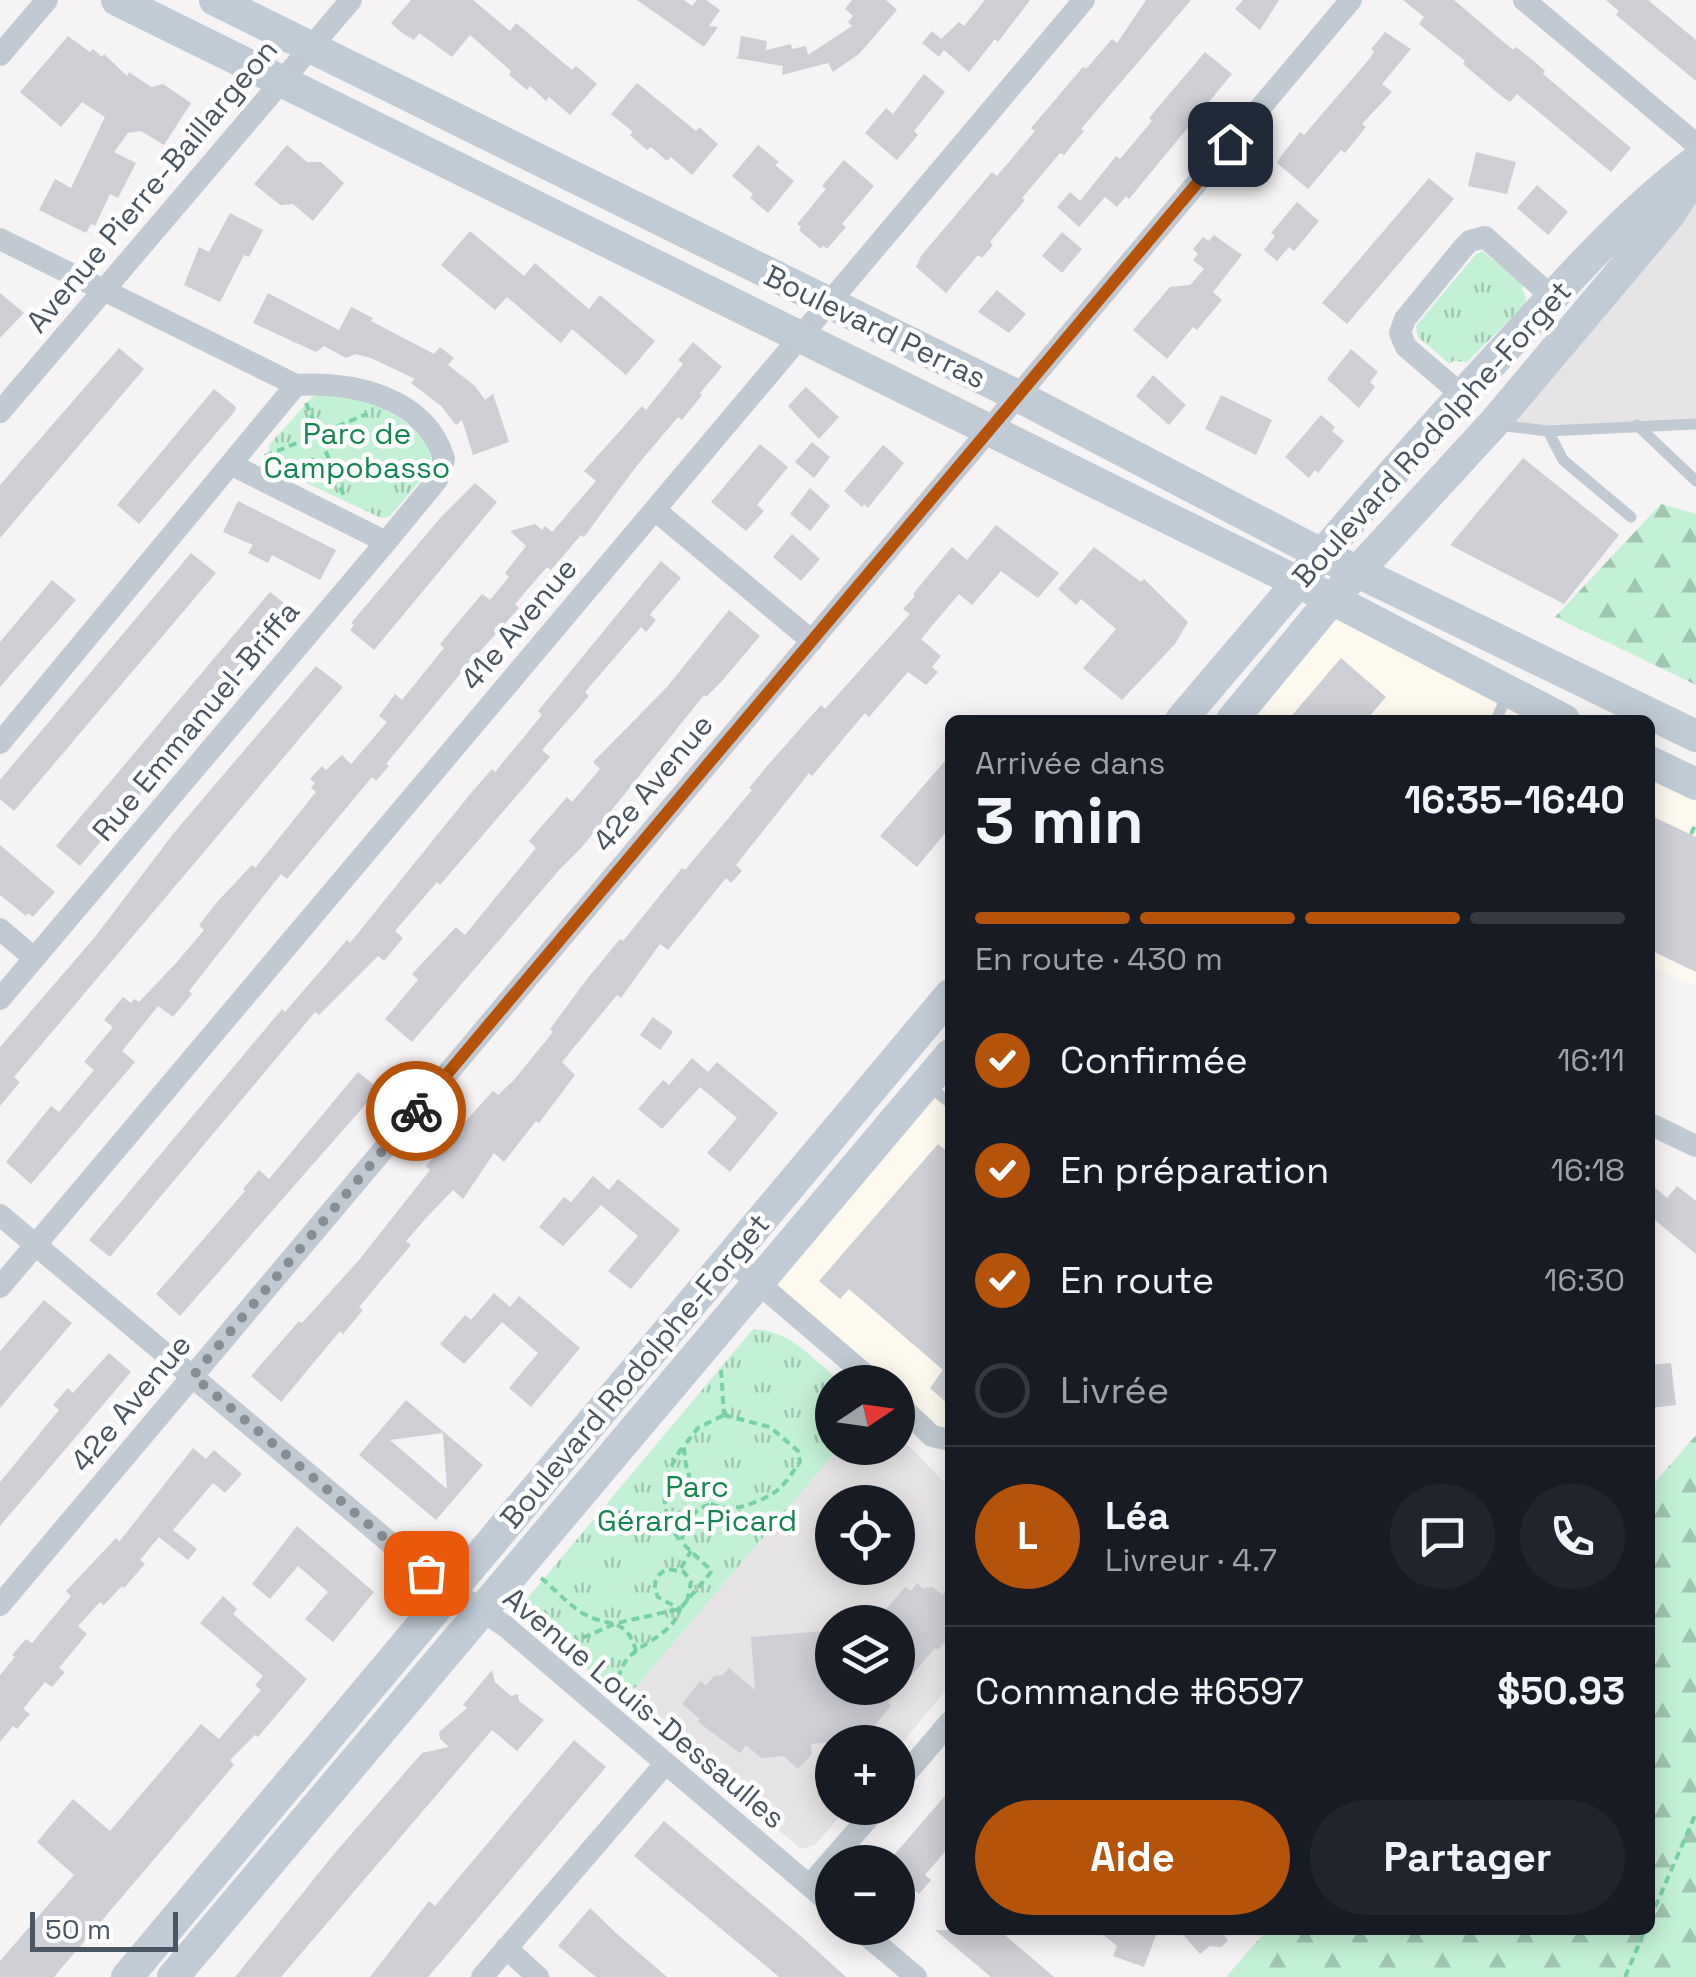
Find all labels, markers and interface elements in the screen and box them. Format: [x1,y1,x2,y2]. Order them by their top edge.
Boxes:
street label: Avenue Pierre-Baillargeon [17,31,286,340]
pin [1188,102,1273,187]
icon: home [1203,117,1258,172]
street label: Boulevard Perras [758,256,993,397]
street label: Boulevard Rodolphe-Forget [1284,272,1580,595]
park label: Parc de Campobasso [264,414,450,487]
street label: 41e Avenue [452,549,585,698]
street label: Rue Emmanuel-Briffa [84,592,308,849]
street label: 42e Avenue [584,706,722,860]
text: Arrivée dans [975,743,1165,783]
text: 16:35–16:40 [1404,776,1625,824]
text: 3 min [975,779,1144,862]
text: En route · 430 m [975,939,1223,979]
icon: check [975,1033,1030,1088]
text: Confirmée [1060,1036,1248,1084]
text: 16:11 [1557,1040,1625,1080]
courier [366,1061,466,1161]
icon: bike [389,1084,444,1139]
icon: check [975,1143,1030,1198]
text: En préparation [1060,1146,1329,1194]
text: 16:18 [1551,1150,1625,1190]
street label: Boulevard Rodolphe-Forget [491,1205,778,1536]
icon: check [975,1253,1030,1308]
text: En route [1060,1256,1214,1304]
text: 16:30 [1544,1260,1625,1300]
street label: 42e Avenue [62,1326,200,1480]
north arrow [815,1365,915,1465]
map controls [815,1365,915,1945]
text: Livrée [1060,1366,1169,1414]
park label: Parc Gérard-Picard [597,1467,797,1540]
button: chat [1390,1484,1495,1589]
button: phone [1520,1484,1625,1589]
button: locate [815,1485,915,1585]
text: Léa [1105,1492,1170,1540]
text: L [1017,1512,1038,1560]
pin [384,1531,469,1616]
text: Livreur · 4.7 [1105,1540,1277,1580]
icon: bag [399,1546,454,1601]
street label: Avenue Louis-Dessaulles [495,1578,793,1837]
button: layers [815,1605,915,1705]
text: Commande #6597 [975,1667,1304,1715]
text: $50.93 [1497,1667,1625,1715]
button: + [815,1725,915,1825]
button: Aide [975,1800,1290,1915]
button: Partager [1310,1800,1625,1915]
button: − [815,1845,915,1945]
scale bar [30,1907,178,1952]
text: 50 m [45,1911,111,1947]

